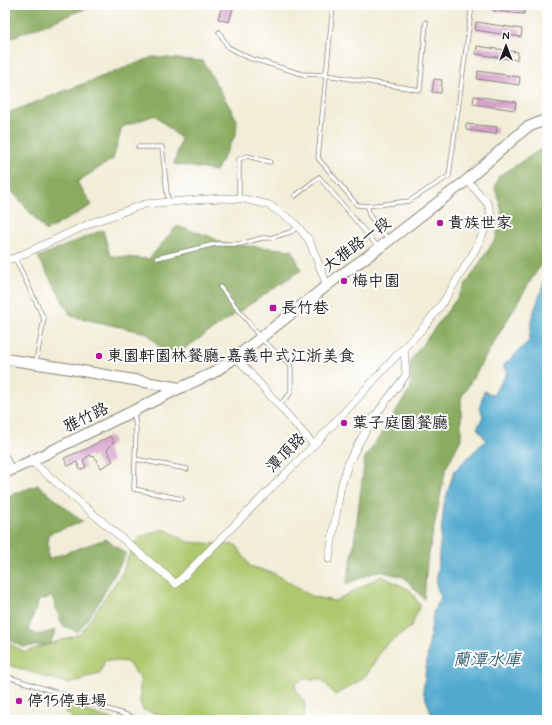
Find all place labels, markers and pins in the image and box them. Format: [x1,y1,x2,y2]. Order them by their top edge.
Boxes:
place label: 貴族世家 [448,213,512,234]
marker: 貴族世家 [435,218,445,228]
place label: 梅中園 [352,271,400,292]
marker: 梅中園 [339,276,349,286]
place label: 長竹巷 [281,298,329,319]
marker: 長竹巷 [268,303,278,313]
place label: 東園軒園林餐廳-嘉義中式江浙美食 [107,346,354,367]
marker: 東園軒園林餐廳-嘉義中式江浙美食 [94,351,104,361]
place label: 葉子庭園餐廳 [352,413,448,434]
marker: 葉子庭園餐廳 [339,418,349,428]
place label: 停15停車場 [27,691,107,712]
marker: 停15停車場 [14,696,24,706]

